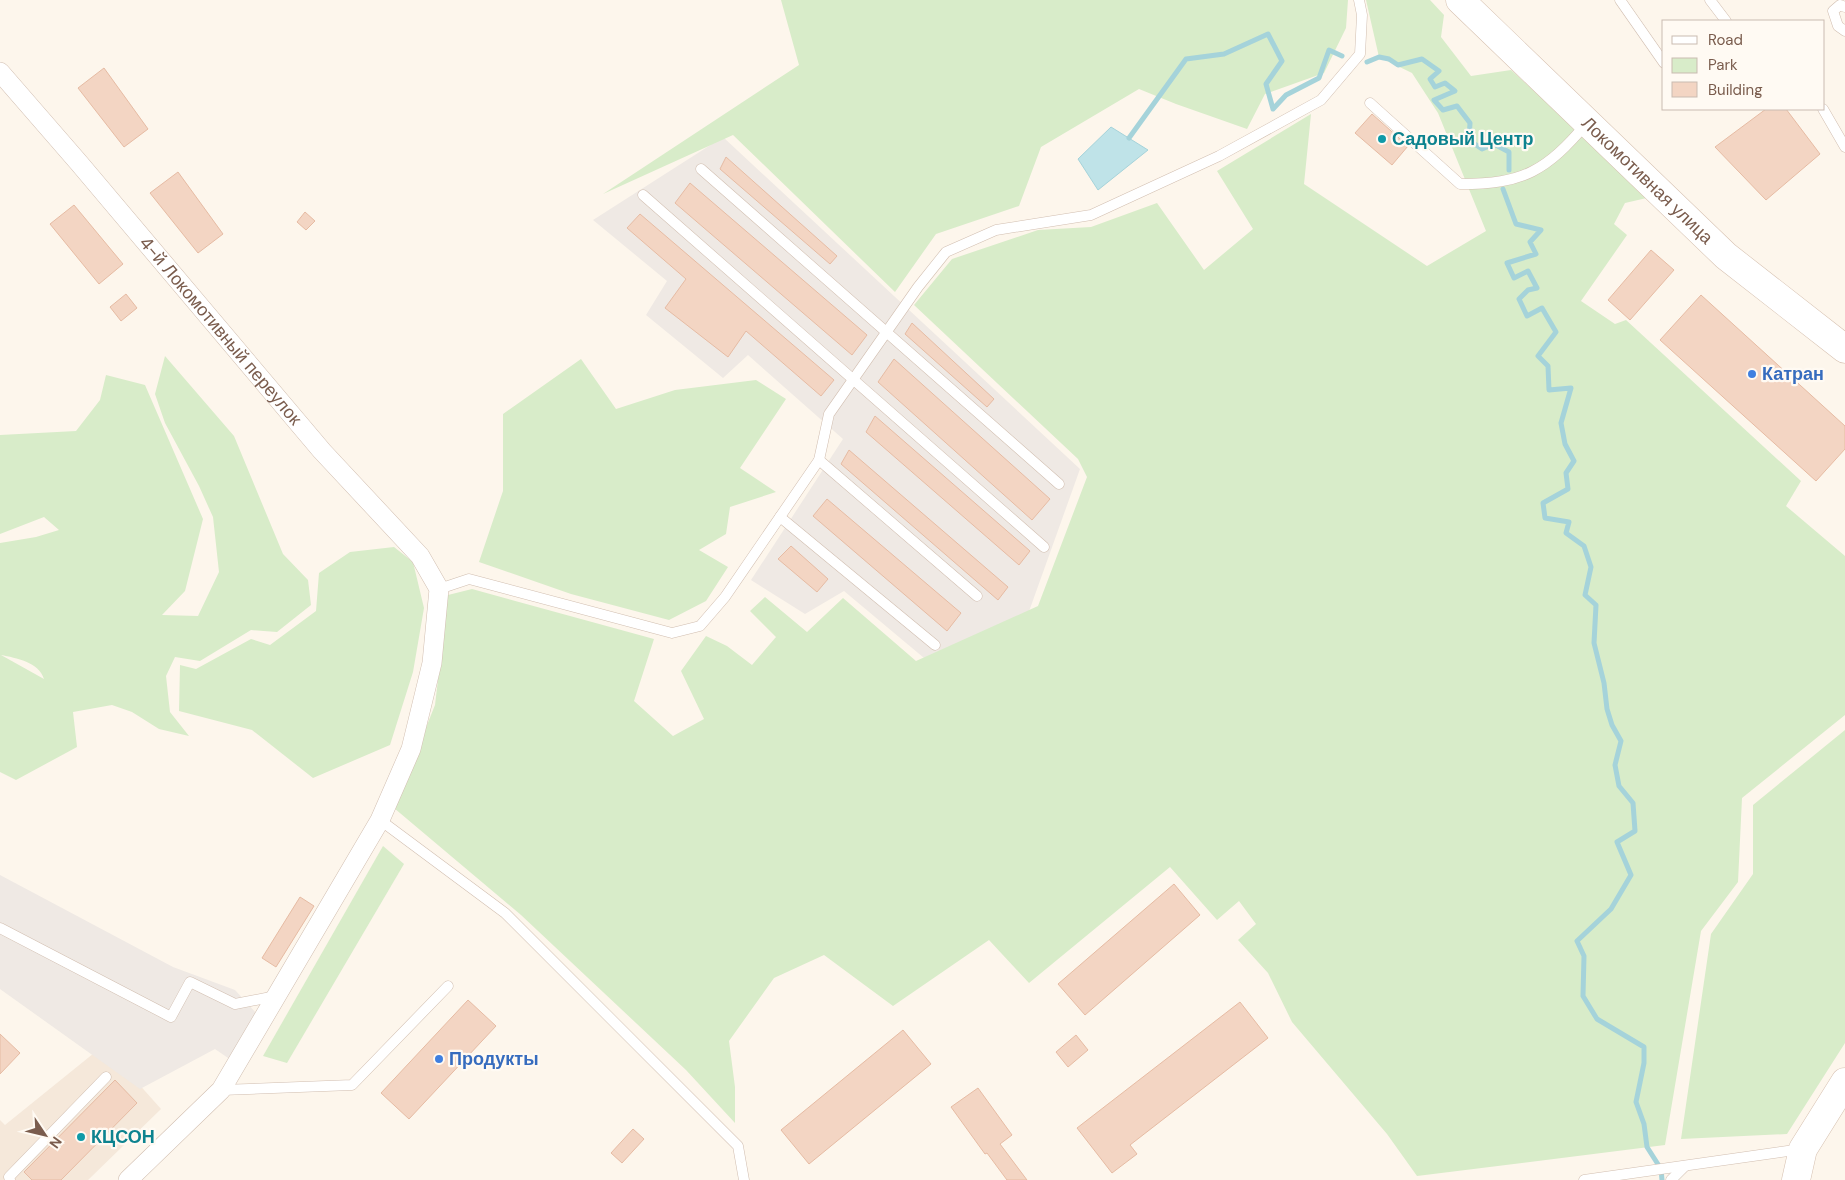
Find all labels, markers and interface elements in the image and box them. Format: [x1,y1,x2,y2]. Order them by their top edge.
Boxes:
legend [1662,20,1825,110]
text: Road [1708,30,1743,50]
text: Park [1708,55,1738,75]
text: Building [1708,80,1763,100]
street label: Локомотивная улица [1576,111,1719,250]
place label: Садовый Центр [1392,127,1533,151]
marker: Садовый Центр [1376,133,1388,145]
street label: 4-й Локомотивный переулок [134,231,307,430]
place label: Катран [1762,362,1824,386]
marker: Катран [1746,368,1758,380]
place label: Продукты [449,1047,539,1071]
marker: Продукты [433,1053,445,1065]
north arrow [20,1110,70,1160]
place label: КЦСОН [91,1125,155,1149]
marker: КЦСОН [75,1131,87,1143]
text: N [45,1133,66,1152]

